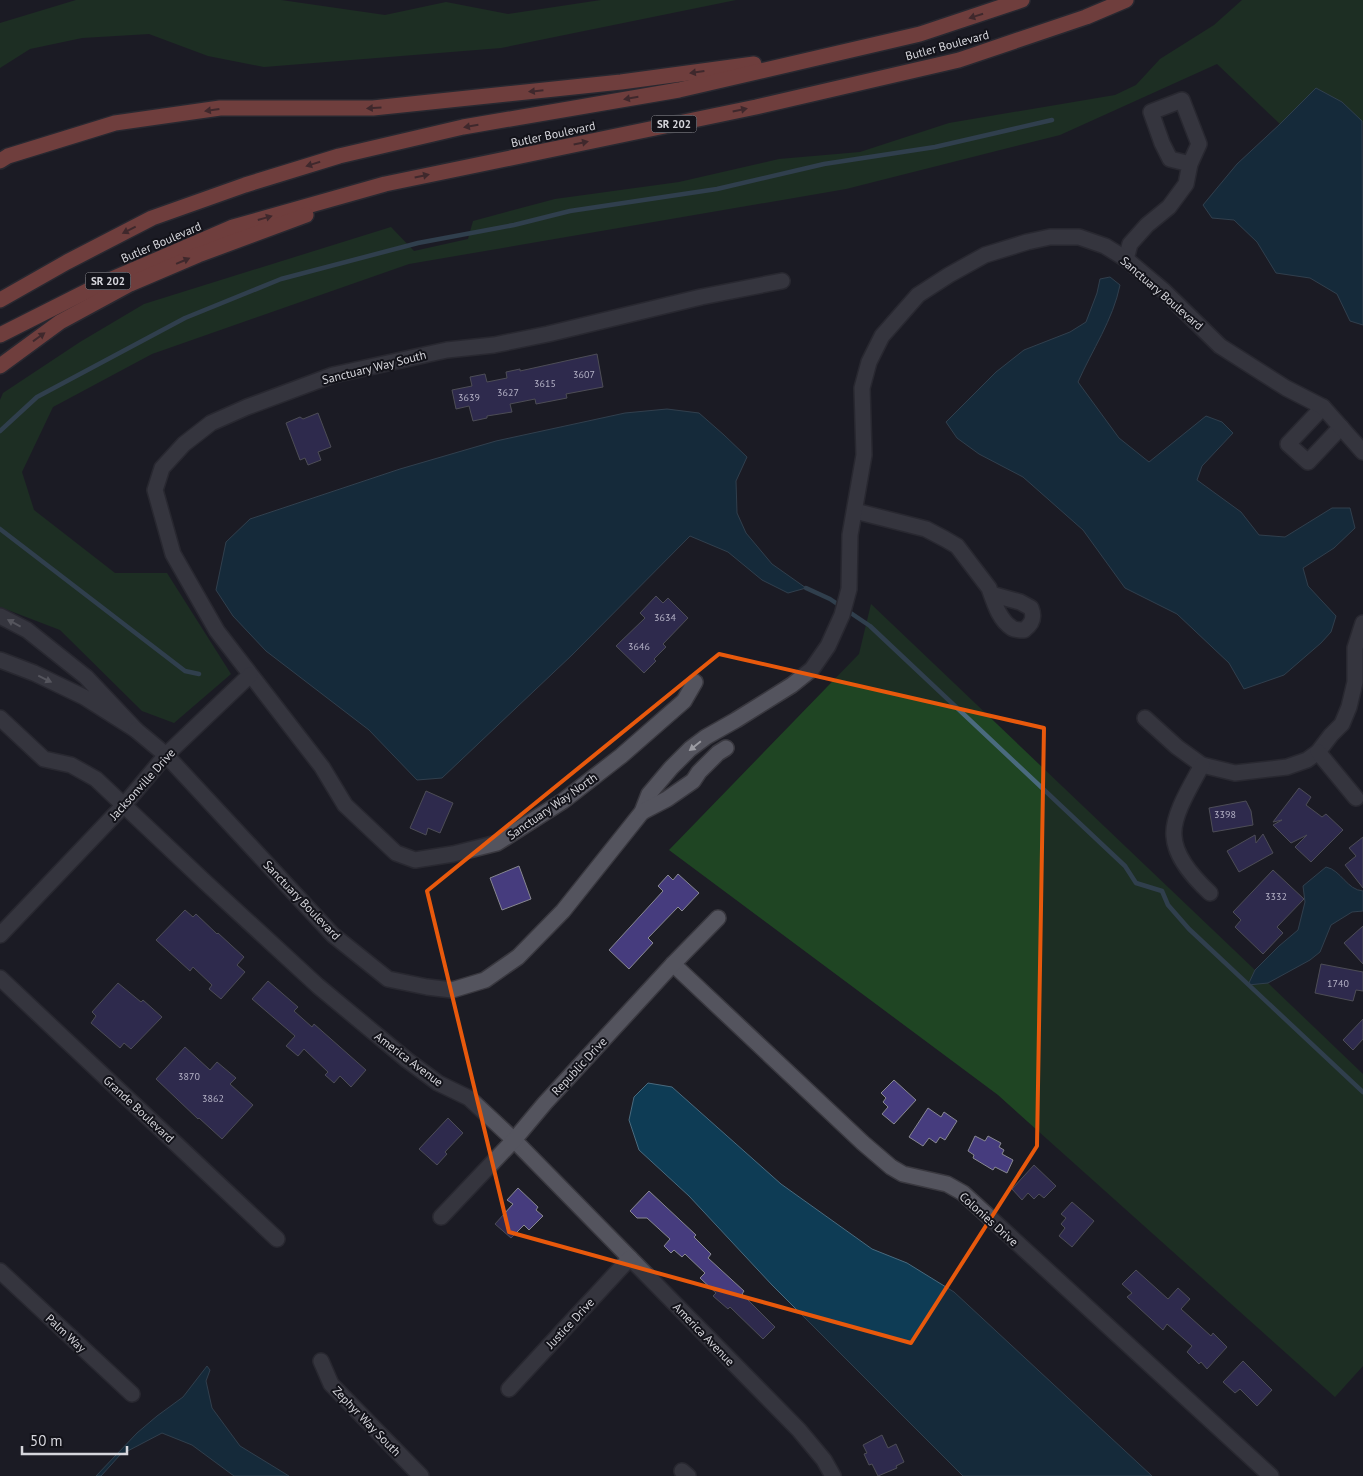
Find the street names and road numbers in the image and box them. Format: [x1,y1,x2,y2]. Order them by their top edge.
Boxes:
street label: Butler Boulevard [904,27,990,63]
road number: SR 202 [652,116,696,132]
street label: Butler Boulevard [509,118,597,150]
street label: Butler Boulevard [119,218,203,266]
street label: Sanctuary Boulevard [1118,253,1206,333]
road number: SR 202 [86,272,130,290]
street label: Sanctuary Way South [320,347,428,387]
street label: Jacksonville Drive [105,745,178,824]
street label: Sanctuary Way North [504,769,600,843]
street label: Sanctuary Boulevard [260,857,344,943]
street label: America Avenue [372,1028,446,1090]
street label: Republic Drive [548,1034,610,1098]
street label: Grande Boulevard [101,1072,177,1146]
street label: Colonies Drive [957,1189,1021,1249]
street label: Justice Drive [542,1295,597,1352]
street label: America Avenue [670,1299,738,1369]
street label: Palm Way [43,1311,89,1356]
street label: Zephyr Way South [330,1383,404,1459]

